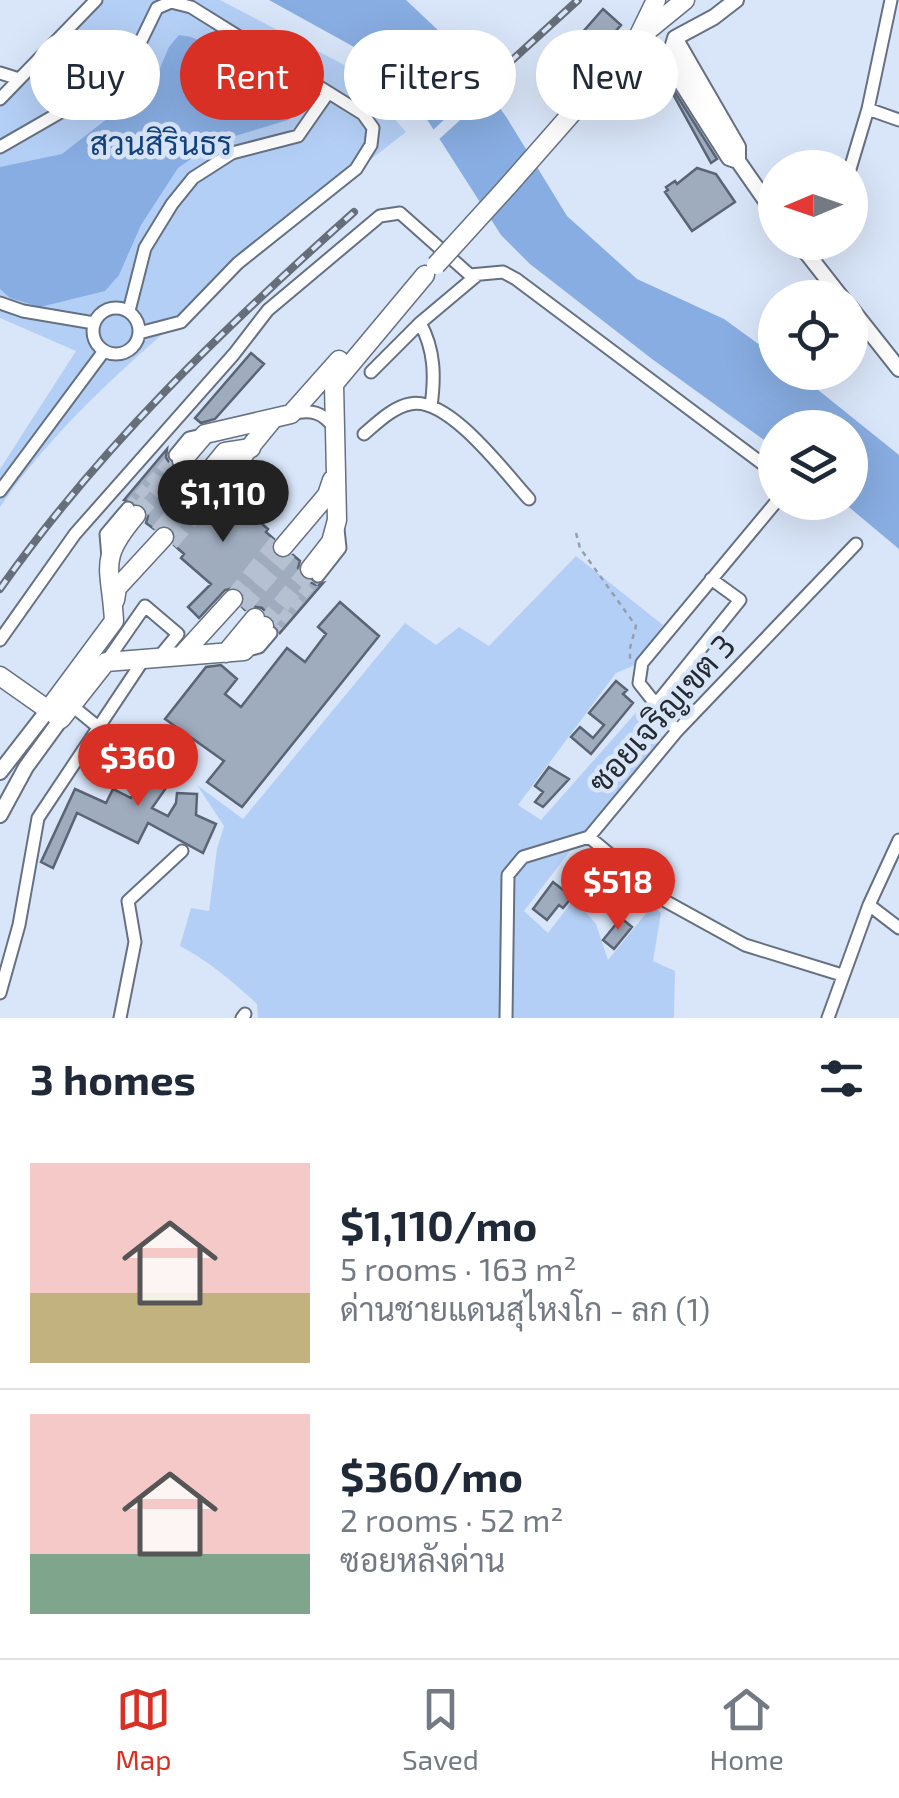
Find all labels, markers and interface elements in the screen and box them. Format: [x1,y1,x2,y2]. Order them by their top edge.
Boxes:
chip: Buy [30,30,160,120]
chip: Rent [180,30,324,120]
chip: Filters [344,30,516,120]
chip: New [536,30,678,120]
park label: สวนสิรินธร [90,123,232,161]
north arrow [758,150,868,260]
map controls [758,150,868,520]
button: locate [758,280,868,390]
button: layers [758,410,868,520]
pin: $1,110 [142,460,304,545]
text: $1,110 [180,473,266,511]
street label: ซอยเจริญเขต 3 [580,626,743,801]
pin: $360 [79,724,197,809]
text: $360 [100,737,176,775]
pin: $518 [559,848,677,933]
text: $518 [583,861,653,899]
icon: filters [814,1051,869,1106]
text: 3 homes [30,1053,196,1103]
text: $1,110/mo [340,1199,537,1249]
icon: home [110,1203,230,1323]
text: 5 rooms · 163 m² [340,1249,576,1287]
text: ด่านชายแดนสุไหงโก - ลก (1) [340,1289,710,1327]
text: $360/mo [340,1450,523,1500]
icon: home [110,1454,230,1574]
text: 2 rooms · 52 m² [340,1500,564,1538]
text: ซอยหลังด่าน [340,1540,505,1578]
tab: Map [115,1682,171,1776]
tab: Saved [402,1682,479,1776]
tab: Home [710,1682,784,1776]

